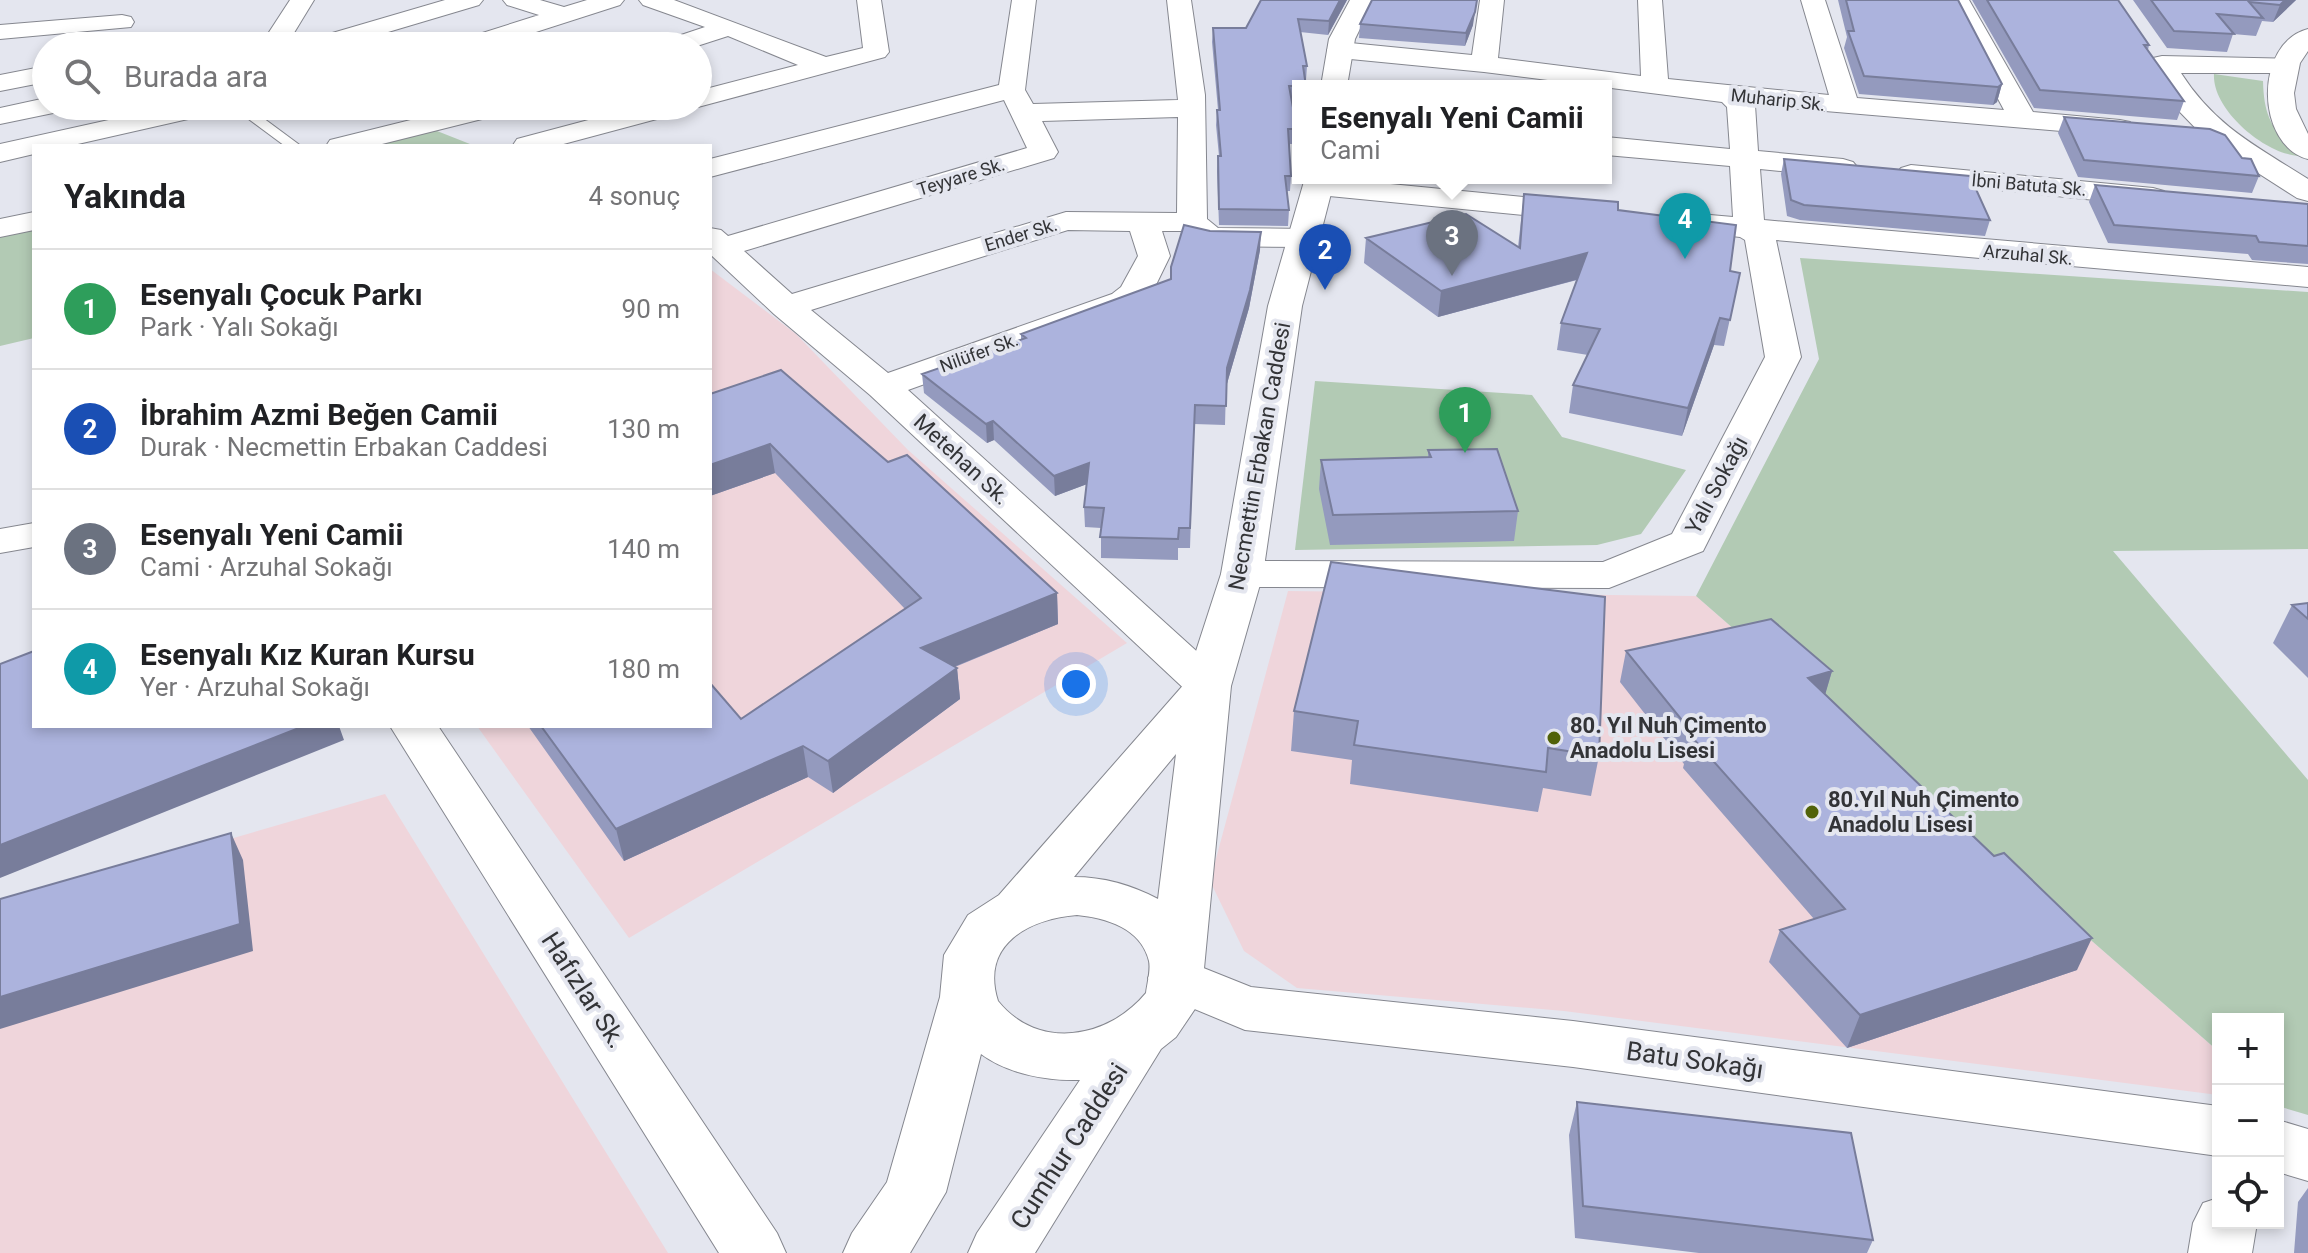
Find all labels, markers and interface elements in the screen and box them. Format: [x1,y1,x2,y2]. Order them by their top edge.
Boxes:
search box [32,32,712,120]
icon: search [60,54,104,98]
text: Burada ara [124,59,268,94]
popup [1292,80,1612,184]
street label: Muharip Sk. [1730,84,1826,115]
text: Esenyalı Yeni Camii [1320,100,1584,135]
text: Cami [1320,135,1380,165]
street label: Teyyare Sk. [915,153,1007,200]
street label: İbni Batuta Sk. [1971,169,2087,200]
text: Yakında [64,176,186,216]
text: 4 sonuç [588,181,680,211]
pin: 4 [1659,193,1711,259]
pin: 3 [1426,210,1478,276]
street label: Ender Sk. [982,214,1060,256]
pin: 2 [1299,224,1351,290]
street label: Arzuhal Sk. [1982,240,2074,269]
text: Esenyalı Çocuk Parkı [140,277,423,312]
text: 1 [83,294,97,324]
text: 90 m [622,294,680,324]
text: Park · Yalı Sokağı [140,312,339,342]
street label: Necmettin Erbakan Caddesi [1224,320,1295,592]
street label: Nilüfer Sk. [937,329,1021,376]
pin: 1 [1439,387,1491,453]
text: İbrahim Azmi Beğen Camii [140,397,498,432]
street label: Metehan Sk. [909,409,1015,510]
text: 2 [83,414,97,444]
text: 130 m [607,414,680,444]
text: Durak · Necmettin Erbakan Caddesi [140,432,548,462]
street label: Yalı Sokağı [1680,432,1753,538]
text: Esenyalı Yeni Camii [140,517,403,552]
text: 3 [83,534,97,564]
text: 140 m [607,534,680,564]
text: Cami · Arzuhal Sokağı [140,552,393,582]
text: Esenyalı Kız Kuran Kursu [140,637,475,672]
text: 4 [83,654,97,684]
text: 180 m [607,654,680,684]
your location [1056,664,1096,704]
text: Yer · Arzuhal Sokağı [140,672,370,702]
place label: 80. Yıl Nuh Çimento Anadolu Lisesi [1570,713,1767,763]
marker: 80. Yıl Nuh Çimento Anadolu Lisesi [1545,729,1563,747]
place label: 80.Yıl Nuh Çimento Anadolu Lisesi [1828,787,2019,837]
marker: 80.Yıl Nuh Çimento Anadolu Lisesi [1803,803,1821,821]
street label: Hafızlar Sk. [535,926,633,1054]
map controls [2212,1013,2284,1229]
button: + [2212,1013,2284,1085]
street label: Batu Sokağı [1624,1036,1766,1084]
street label: Cumhur Caddesi [1004,1057,1134,1235]
button: − [2212,1085,2284,1157]
button: locate [2212,1157,2284,1229]

